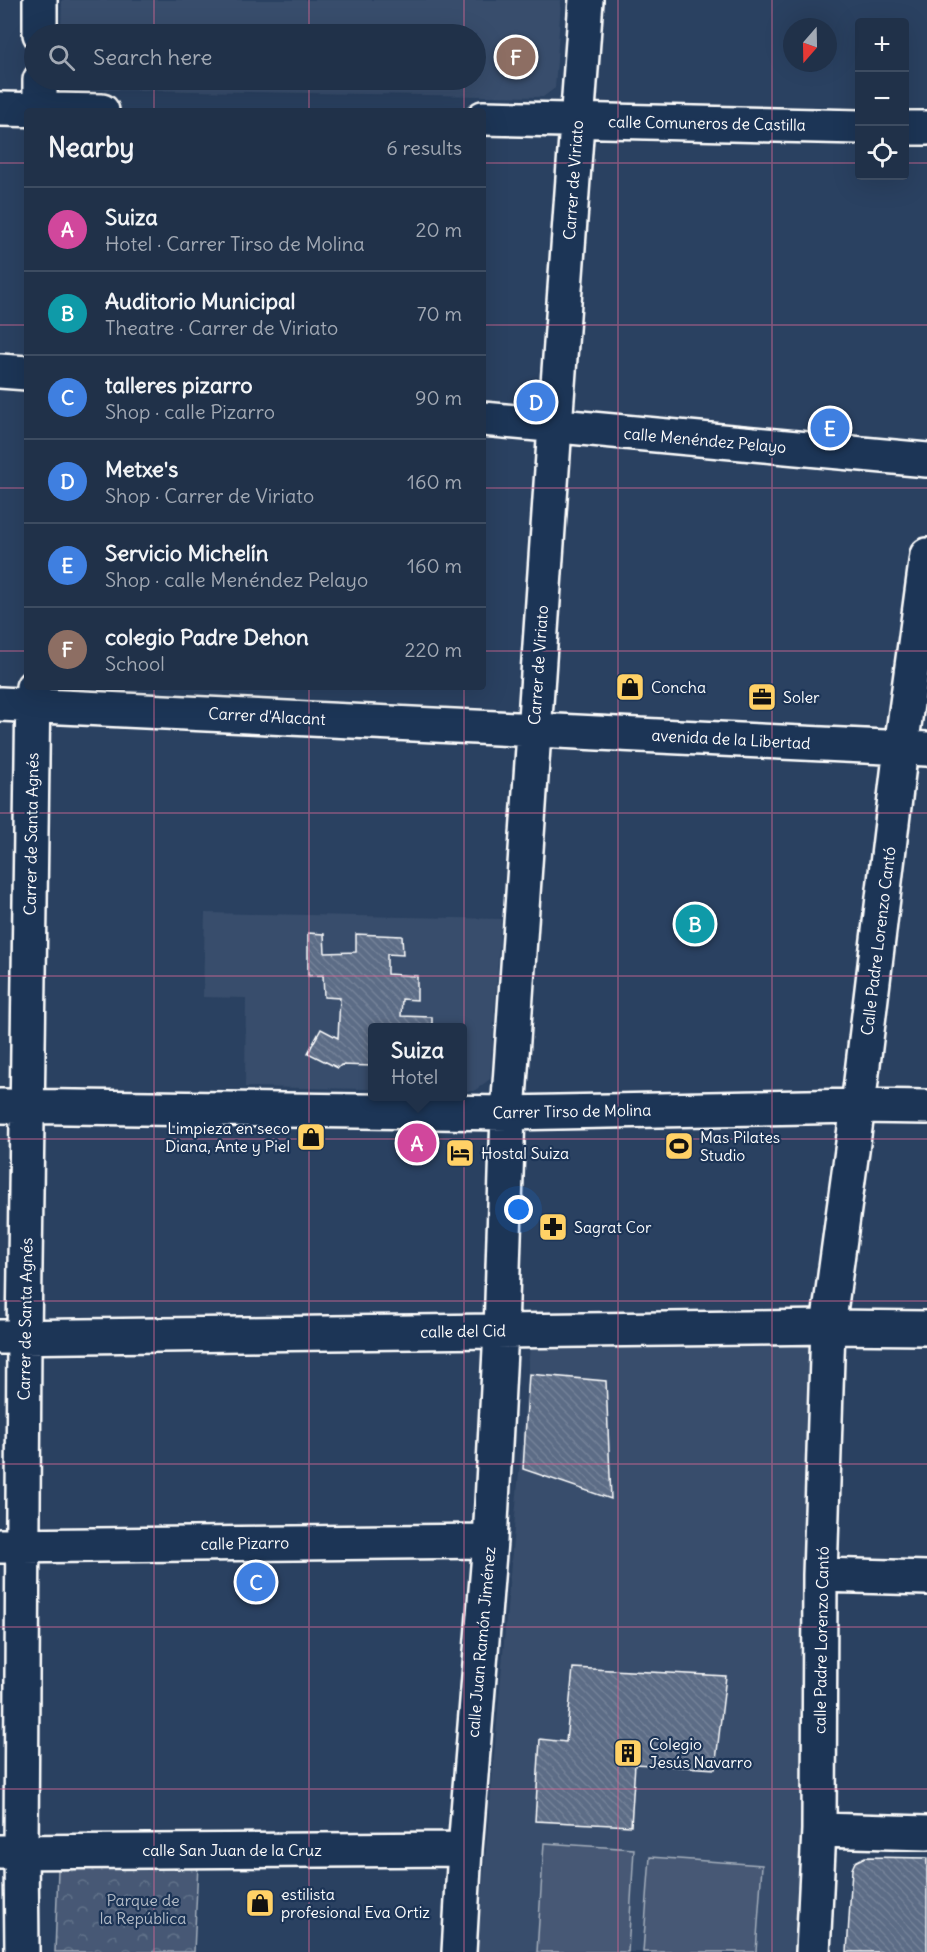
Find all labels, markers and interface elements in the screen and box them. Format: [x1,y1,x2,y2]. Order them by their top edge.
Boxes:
north arrow [783,18,837,72]
map controls [855,18,909,180]
button: + [855,18,909,72]
search box [24,24,486,90]
pin: F [496,34,536,80]
icon: search [45,41,78,74]
text: Search here [93,43,212,71]
button: − [855,72,909,126]
street label: calle Comuneros de Castilla [608,111,806,135]
street label: Carrer de Viriato [559,119,587,241]
button: locate [855,126,909,180]
text: Nearby [48,131,134,164]
text: 6 results [386,135,462,160]
text: Suiza [105,203,158,231]
text: A [61,217,74,242]
text: 20 m [416,217,462,242]
text: Hotel · Carrer Tirso de Molina [105,231,365,256]
text: Auditorio Municipal [105,287,295,315]
text: B [61,301,74,326]
text: 70 m [417,301,462,326]
text: Theatre · Carrer de Viriato [105,315,338,340]
text: talleres pizarro [105,371,253,399]
pin: D [516,380,556,424]
text: C [61,385,74,410]
text: 90 m [415,385,462,410]
text: Shop · calle Pizarro [105,399,275,424]
pin: E [810,406,850,450]
street label: calle Menéndez Pelayo [623,423,787,457]
text: Metxe's [105,455,178,483]
text: D [60,469,75,494]
text: 160 m [407,469,462,494]
text: Shop · Carrer de Viriato [105,483,314,508]
text: Servicio Michelín [105,539,268,567]
text: E [62,553,73,578]
text: 160 m [407,553,462,578]
text: Shop · calle Menéndez Pelayo [105,567,368,592]
street label: Carrer de Viriato [524,604,552,726]
text: colegio Padre Dehon [105,623,309,651]
text: F [62,637,73,662]
text: 220 m [405,637,462,662]
text: School [105,651,165,676]
shop icon: Concha [614,671,646,703]
place label: Concha [651,677,706,697]
office icon: Soler [746,681,778,713]
place label: Soler [783,687,820,707]
street label: Carrer d'Alacant [208,703,327,729]
street label: avenida de la Libertad [651,725,811,753]
street label: Carrer de Santa Agnés [20,752,42,916]
street label: Calle Padre Lorenzo Cantó [856,845,900,1037]
pin: B [676,902,714,946]
popup [368,1023,467,1101]
text: Suiza [391,1036,444,1064]
text: Hotel [391,1064,438,1089]
street label: Carrer Tirso de Molina [492,1100,652,1122]
place label: Limpieza en seco Diana, Ante y Piel [165,1118,290,1156]
pin: A [398,1120,436,1166]
shop icon: Limpieza en seco Diana, Ante y Piel [295,1121,327,1153]
place label: Mas Pilates Studio [700,1127,780,1165]
sports icon: Mas Pilates Studio [663,1130,695,1162]
hotel icon: Hostal Suiza [444,1137,476,1169]
place label: Hostal Suiza [481,1143,569,1163]
your location [504,1195,533,1224]
pharmacy icon: Sagrat Cor [537,1211,569,1243]
place label: Sagrat Cor [574,1217,652,1237]
street label: Carrer de Santa Agnés [14,1237,36,1401]
street label: calle del Cid [420,1320,506,1342]
street label: calle Pizarro [201,1532,289,1554]
street label: calle Juan Ramón Jiménez [463,1545,499,1738]
street label: calle Padre Lorenzo Cantó [809,1546,833,1734]
pin: C [236,1560,276,1604]
place label: Colegio Jesús Navarro [649,1734,752,1772]
building icon: Colegio Jesús Navarro [612,1737,644,1769]
street label: calle San Juan de la Cruz [142,1840,322,1860]
place label: estilista profesional Eva Ortiz [281,1884,430,1922]
shop icon: estilista profesional Eva Ortiz [244,1887,276,1919]
park label: Parque de la República [100,1890,186,1928]

